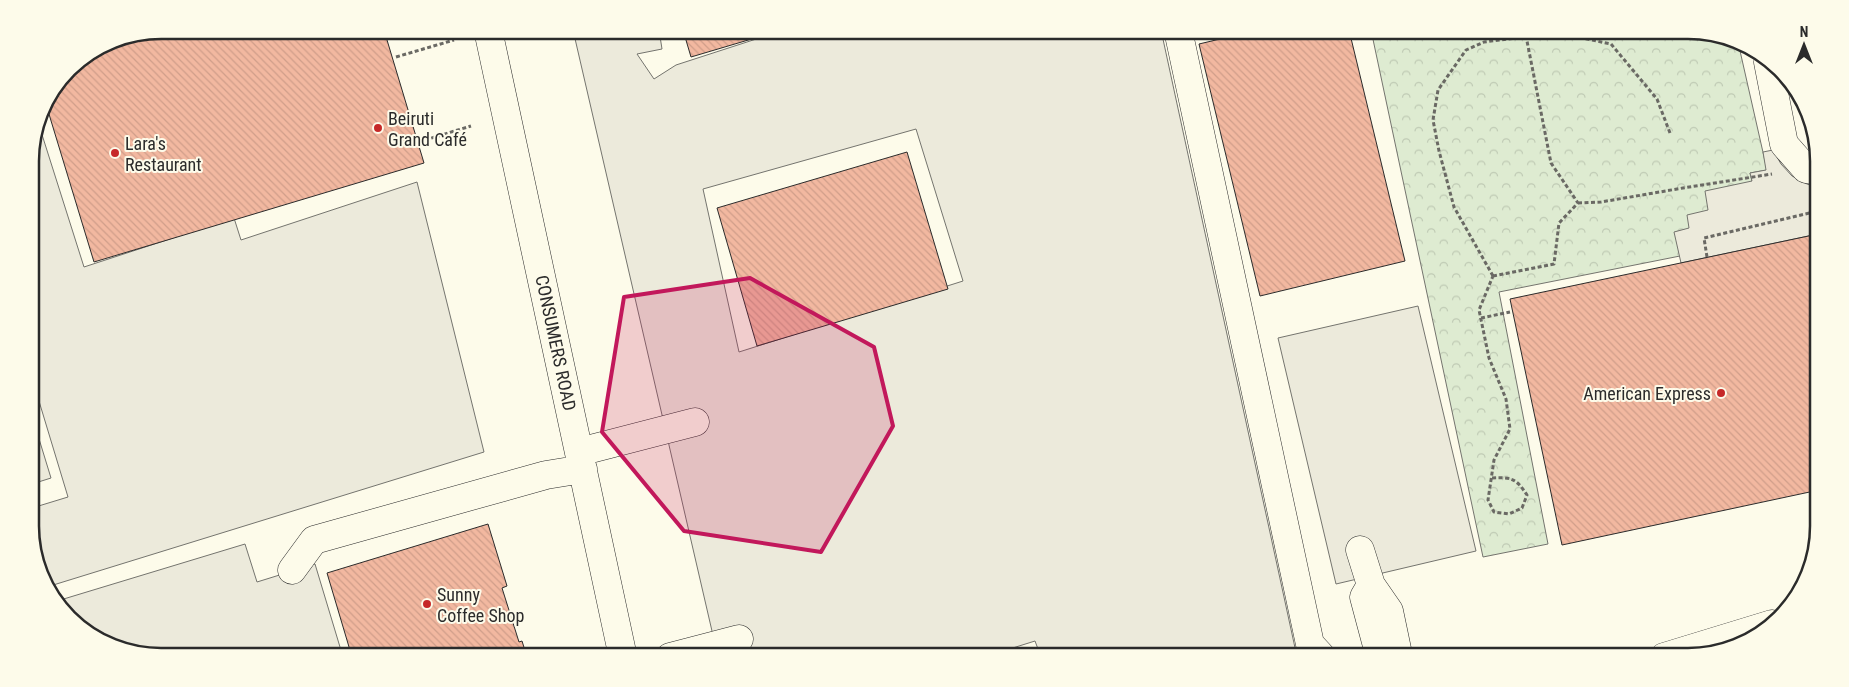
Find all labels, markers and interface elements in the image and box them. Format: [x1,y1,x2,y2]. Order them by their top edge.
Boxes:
north arrow [1779,20,1829,70]
text: N [1800,24,1808,40]
place label: Beiruti Grand Café [388,108,467,150]
marker: Beiruti Grand Café [372,122,384,134]
place label: Lara's Restaurant [125,133,202,175]
marker: Lara's Restaurant [109,147,121,159]
street label: CONSUMERS ROAD [531,273,581,413]
place label: American Express [1583,383,1711,404]
marker: American Express [1715,387,1727,399]
place label: Sunny Coffee Shop [437,584,524,626]
marker: Sunny Coffee Shop [421,598,433,610]

